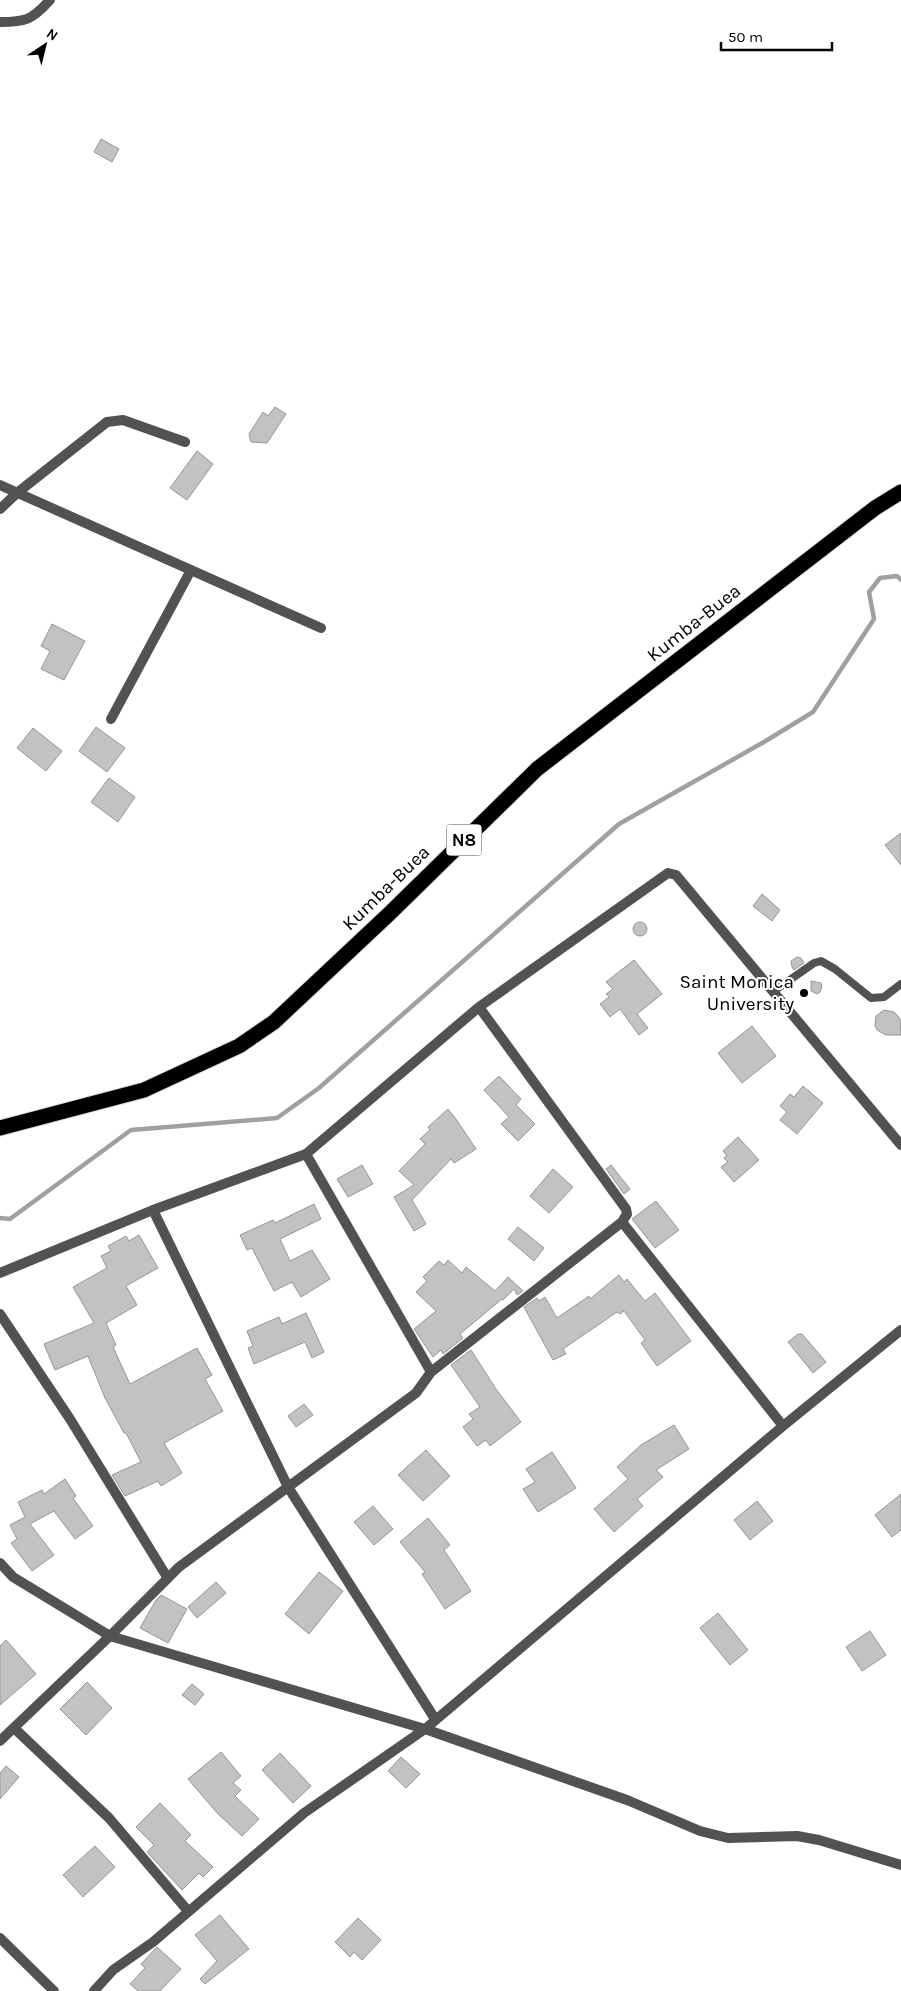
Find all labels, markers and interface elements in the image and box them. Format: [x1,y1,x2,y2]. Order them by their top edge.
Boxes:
north arrow [20,20,70,70]
scale bar [721,20,832,52]
text: N [43,25,61,45]
text: 50 m [728,28,763,46]
street label: Kumba-Buea [643,580,745,666]
road number: N8 [446,824,482,856]
street label: Kumba-Buea [338,841,434,935]
place label: Saint Monica University [679,971,794,1015]
marker: Saint Monica University [798,987,810,999]

